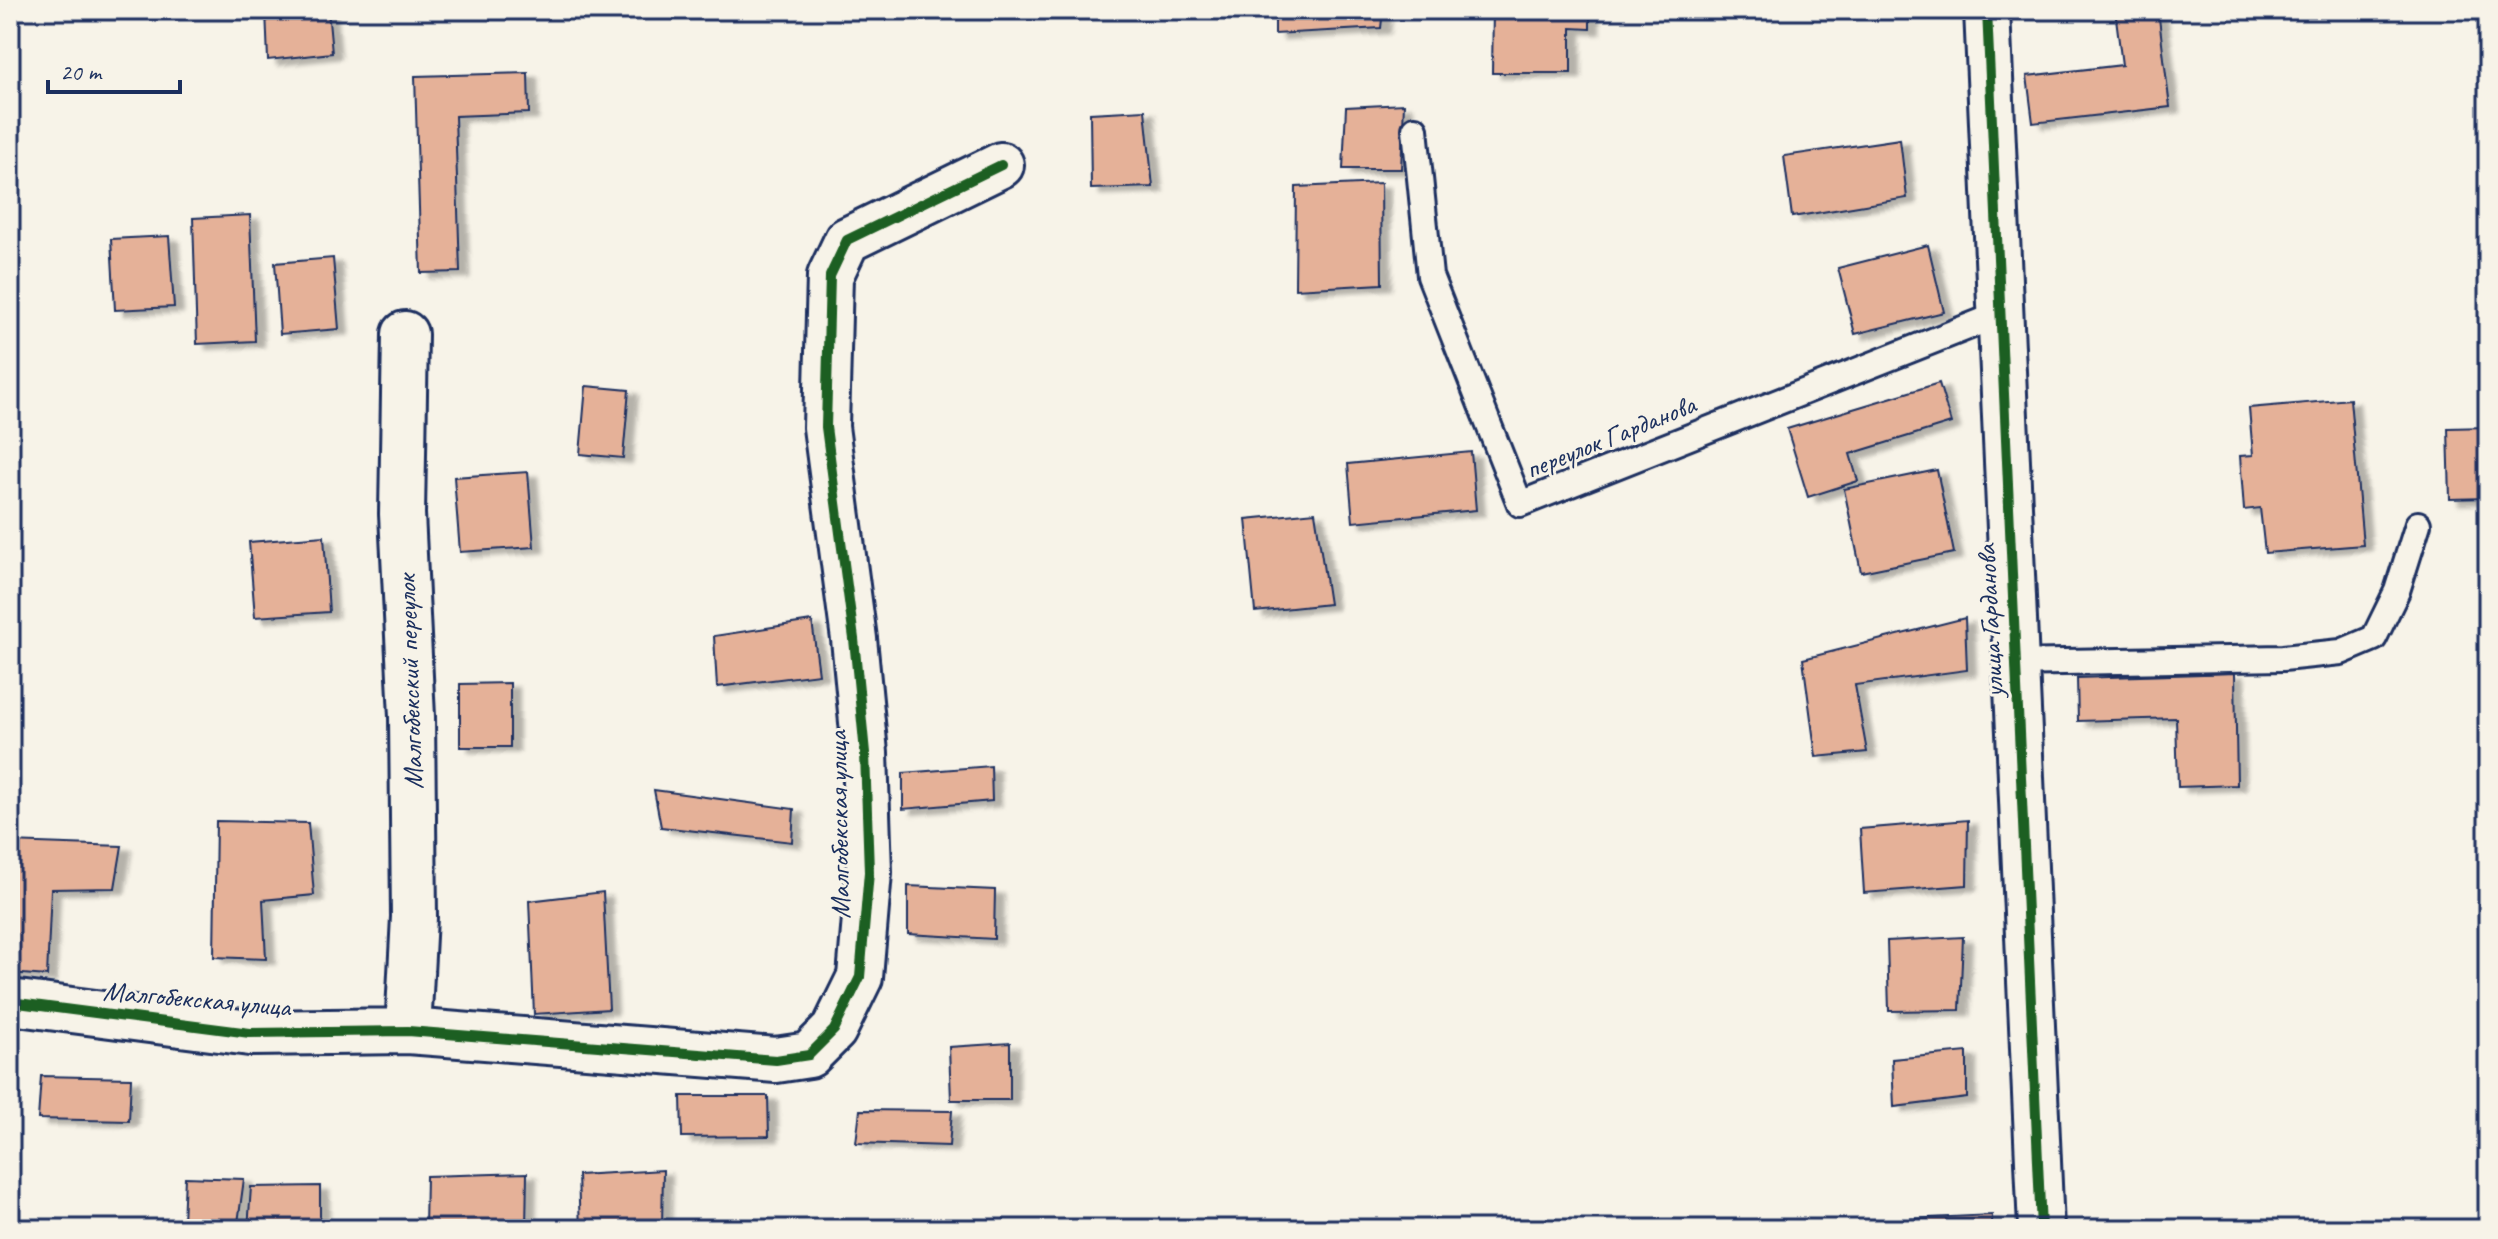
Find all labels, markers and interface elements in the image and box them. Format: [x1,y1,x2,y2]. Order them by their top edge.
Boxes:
scale bar [48,44,180,94]
text: 20 m [60,57,103,87]
street label: переулок Гарданова [1520,386,1702,486]
street label: улица Гарданова [1968,542,2011,700]
street label: Малгобекский переулок [388,571,431,790]
street label: Малгобекская улица [819,729,858,919]
street label: Малгобекская улица [102,973,294,1024]

